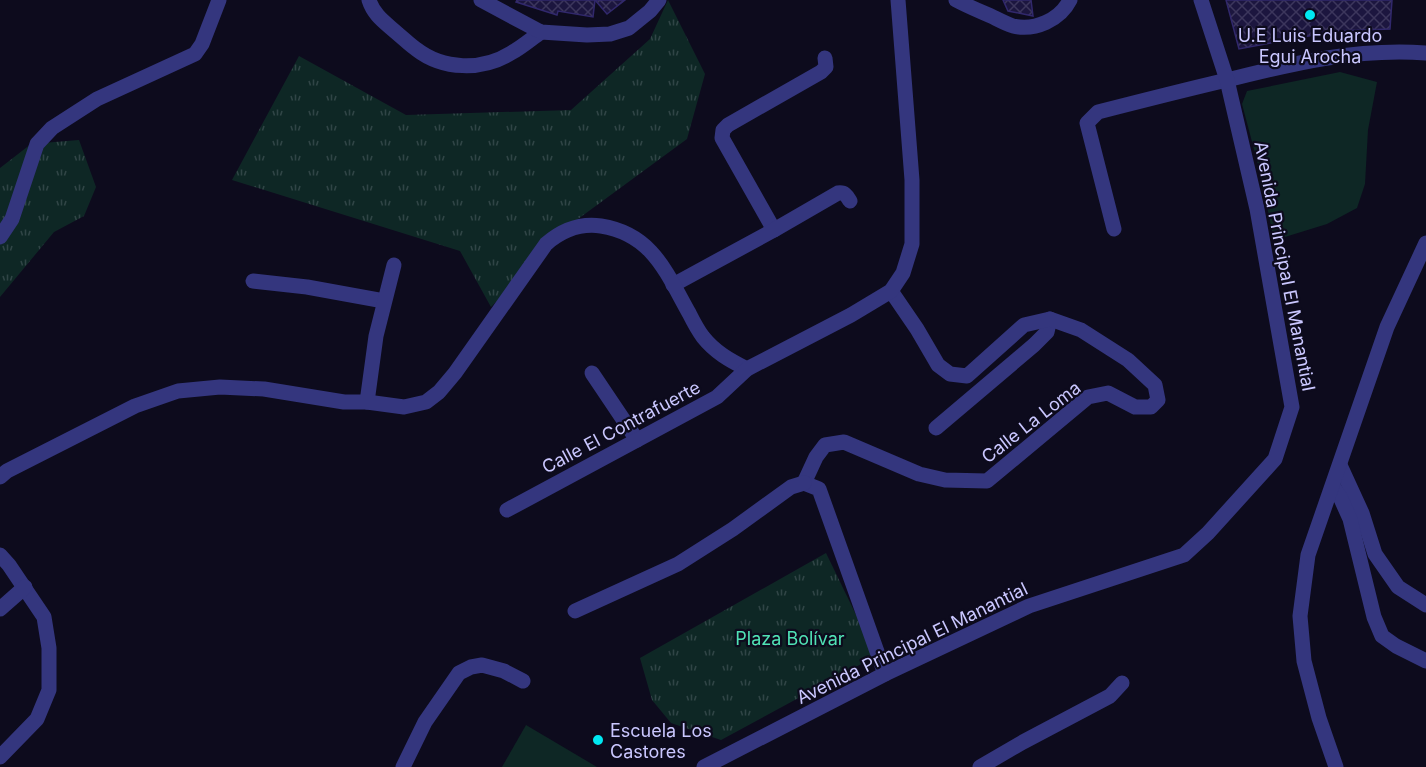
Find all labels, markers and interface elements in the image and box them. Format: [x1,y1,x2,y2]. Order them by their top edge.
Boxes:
marker: U.E Luis Eduardo Egui Arocha [1303,8,1317,22]
place label: U.E Luis Eduardo Egui Arocha [1238,25,1382,67]
street label: Avenida Principal El Manantial [1250,139,1320,393]
street label: Calle El Contrafuerte [538,376,704,478]
street label: Calle La Loma [977,377,1085,467]
street label: Avenida Principal El Manantial [793,578,1031,708]
park label: Plaza Bolívar [735,628,845,649]
place label: Escuela Los Castores [610,720,712,762]
marker: Escuela Los Castores [591,733,605,747]

